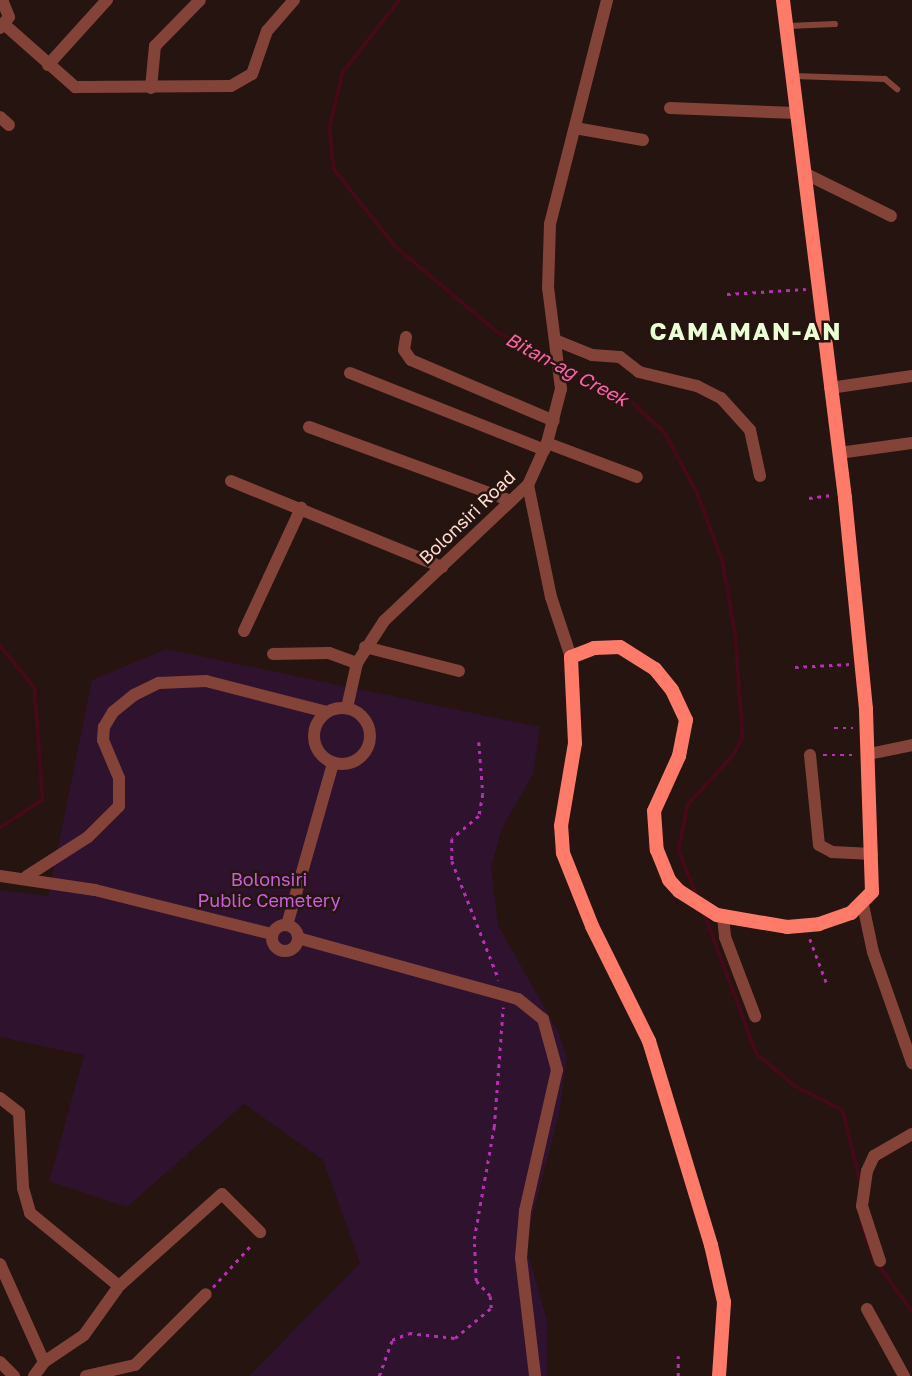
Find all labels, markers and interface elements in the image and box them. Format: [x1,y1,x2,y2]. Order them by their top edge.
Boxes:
district label: CAMAMAN-AN [651,317,841,345]
water label: Bitan-ag Creek [502,327,632,411]
street label: Bolonsiri Road [414,466,520,568]
park label: Bolonsiri Public Cemetery [198,869,340,912]

